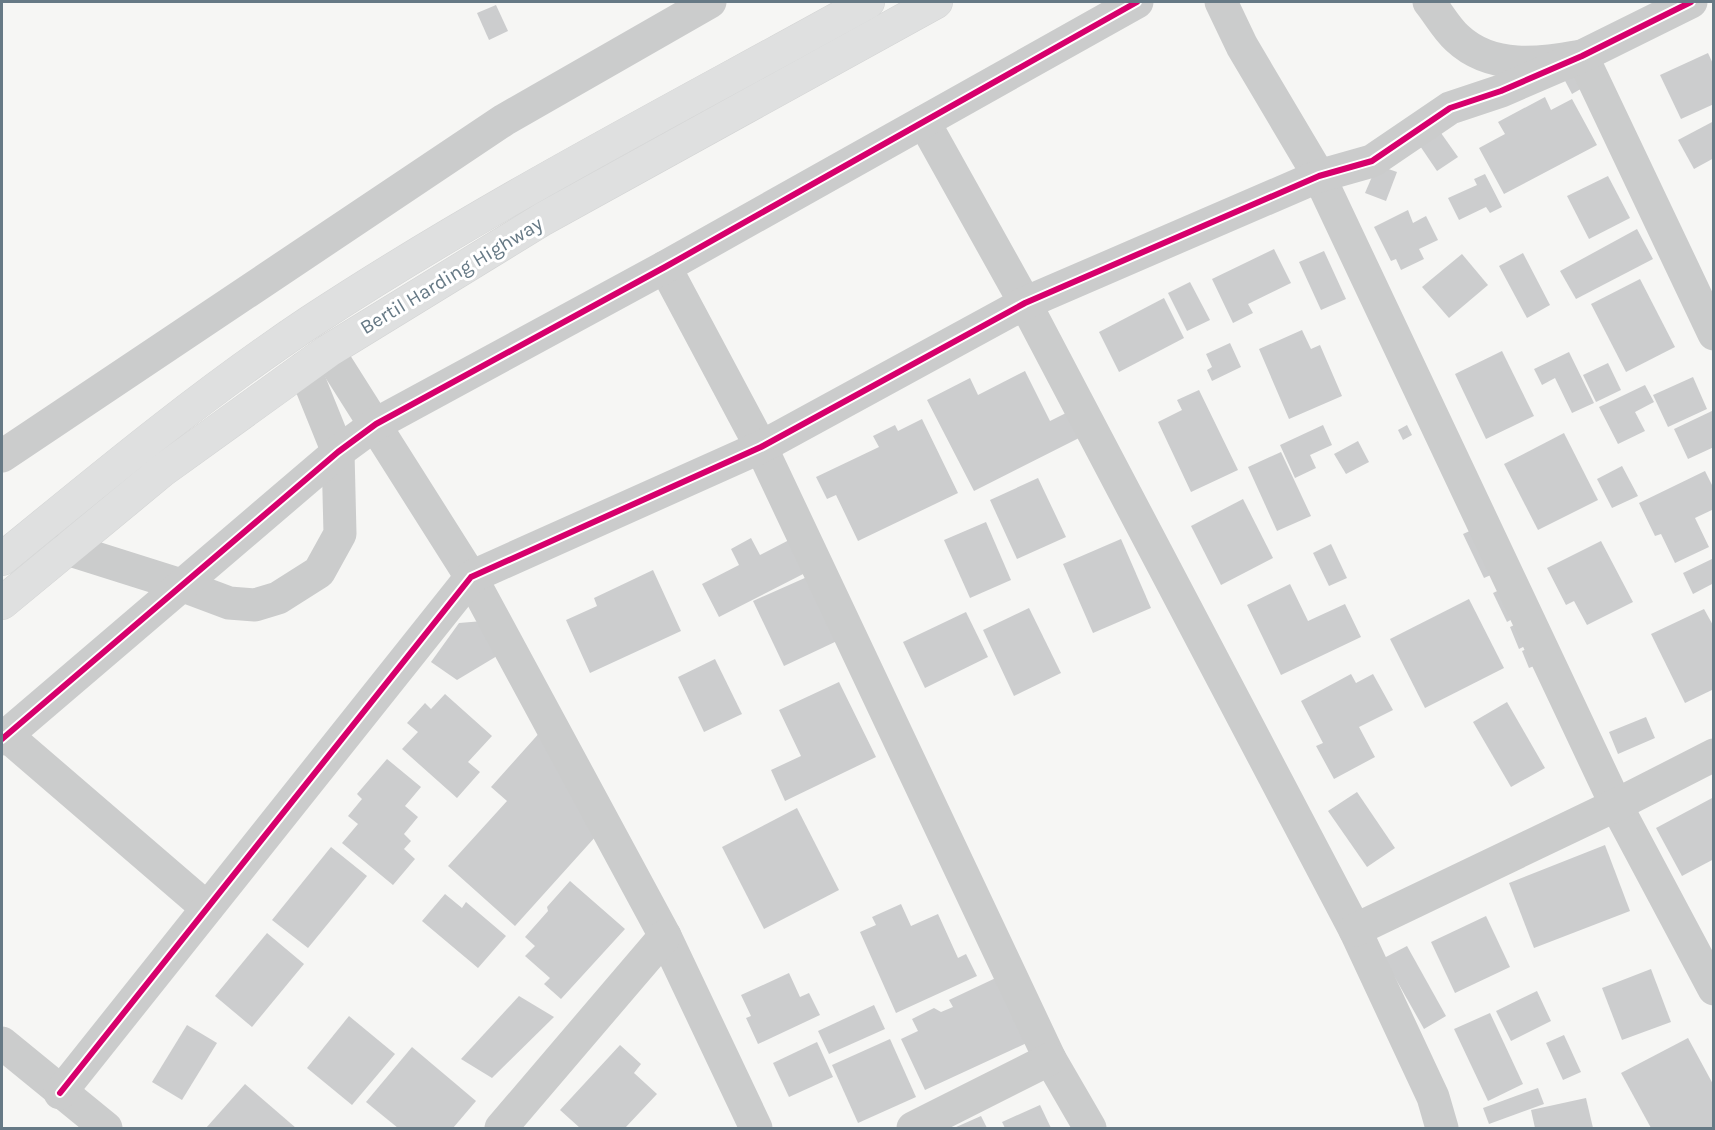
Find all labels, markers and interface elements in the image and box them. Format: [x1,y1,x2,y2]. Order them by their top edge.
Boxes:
street label: Bertil Harding Highway [356,212,547,339]

